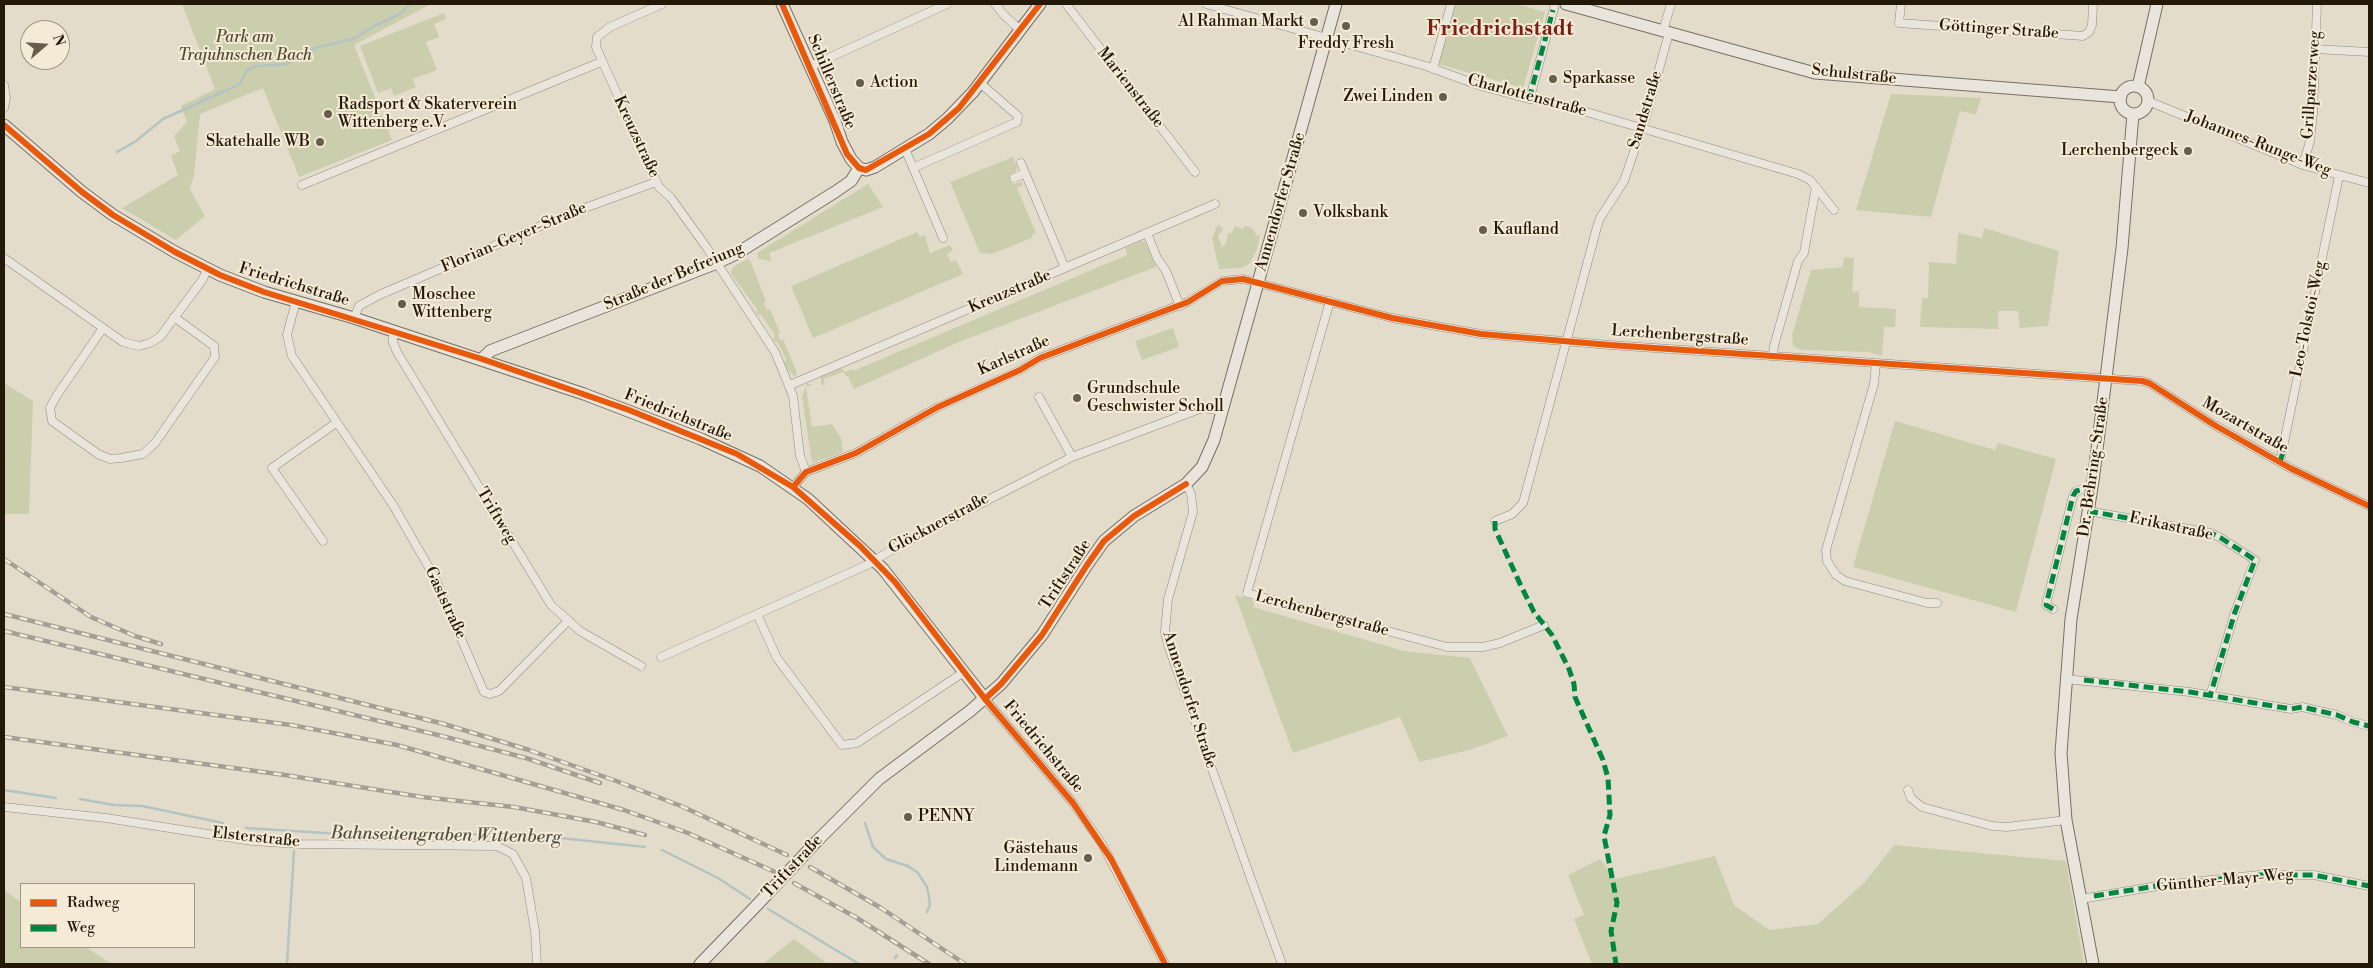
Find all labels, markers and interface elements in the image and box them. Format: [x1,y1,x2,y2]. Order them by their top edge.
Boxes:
place label: Al Rahman Markt [1178,12,1304,32]
marker: Al Rahman Markt [1308,16,1320,28]
street label: Göttinger Straße [1938,16,2060,44]
district label: Friedrichstadt [1427,17,1573,43]
north arrow [20,20,70,70]
marker: Freddy Fresh [1340,20,1352,32]
park label: Park am Trajuhnschen Bach [178,28,312,66]
street label: Grillparzerweg [2299,30,2325,140]
text: N [48,32,69,49]
street label: Schillerstraße [802,32,860,132]
place label: Freddy Fresh [1298,34,1394,54]
street label: Marienstraße [1093,44,1167,132]
street label: Schulstraße [1811,61,1897,89]
place label: Sparkasse [1563,69,1635,89]
street label: Sandstraße [1625,69,1667,151]
street label: Charlottenstraße [1465,71,1589,121]
place label: Action [870,73,918,93]
marker: Sparkasse [1547,73,1559,85]
marker: Action [854,77,866,89]
place label: Zwei Linden [1343,87,1433,107]
marker: Zwei Linden [1437,91,1449,103]
street label: Kreuzstraße [609,93,663,181]
place label: Radsport & Skaterverein Wittenberg e.V. [338,95,517,133]
street label: Johannes-Runge-Weg [2182,107,2334,181]
marker: Radsport & Skaterverein Wittenberg e.V. [322,108,334,120]
street label: Annendorfer Straße [1252,130,1310,274]
place label: Skatehalle WB [206,132,310,152]
marker: Skatehalle WB [314,136,326,148]
place label: Lerchenbergeck [2061,141,2178,161]
marker: Lerchenbergeck [2182,145,2194,157]
street label: Florian-Geyer-Straße [438,199,590,277]
place label: Volksbank [1313,203,1388,223]
marker: Volksbank [1297,207,1309,219]
place label: Kaufland [1493,220,1559,240]
marker: Kaufland [1477,224,1489,236]
street label: Straße der Befreiung [601,239,747,315]
street label: Friedrichstraße [236,259,352,311]
street label: Leo-Tolstoi-Weg [2287,259,2331,379]
street label: Kreuzstraße [966,266,1054,318]
place label: Moschee Wittenberg [412,285,492,323]
marker: Moschee Wittenberg [396,298,408,310]
street label: Lerchenbergstraße [1611,322,1749,350]
street label: Karlstraße [975,332,1053,380]
place label: Grundschule Geschwister Scholl [1087,379,1224,417]
street label: Friedrichstraße [621,386,735,446]
marker: Grundschule Geschwister Scholl [1071,392,1083,404]
street label: Mozartstraße [2198,394,2292,458]
street label: Dr.-Behring-Straße [2075,396,2113,538]
street label: Triftweg [472,484,520,548]
street label: Glöcknerstraße [885,489,993,559]
street label: Erikastraße [2127,509,2215,545]
street label: Triftstraße [1036,536,1096,614]
street label: Gaststraße [420,564,470,642]
street label: Lerchenbergstraße [1253,587,1391,641]
street label: Annendorfer Straße [1158,629,1220,771]
street label: Friedrichstraße [999,697,1087,797]
place label: PENNY [918,807,974,827]
marker: PENNY [902,811,914,823]
water label: Bahnseitengraben Wittenberg [330,823,562,849]
street label: Elsterstraße [211,824,301,852]
street label: Triftstraße [759,831,827,903]
place label: Gästehaus Lindemann [994,839,1078,877]
marker: Gästehaus Lindemann [1082,852,1094,864]
street label: Günther-Mayr-Weg [2156,865,2294,897]
legend [20,883,195,948]
text: Radweg [67,893,120,912]
text: Weg [67,918,95,937]

